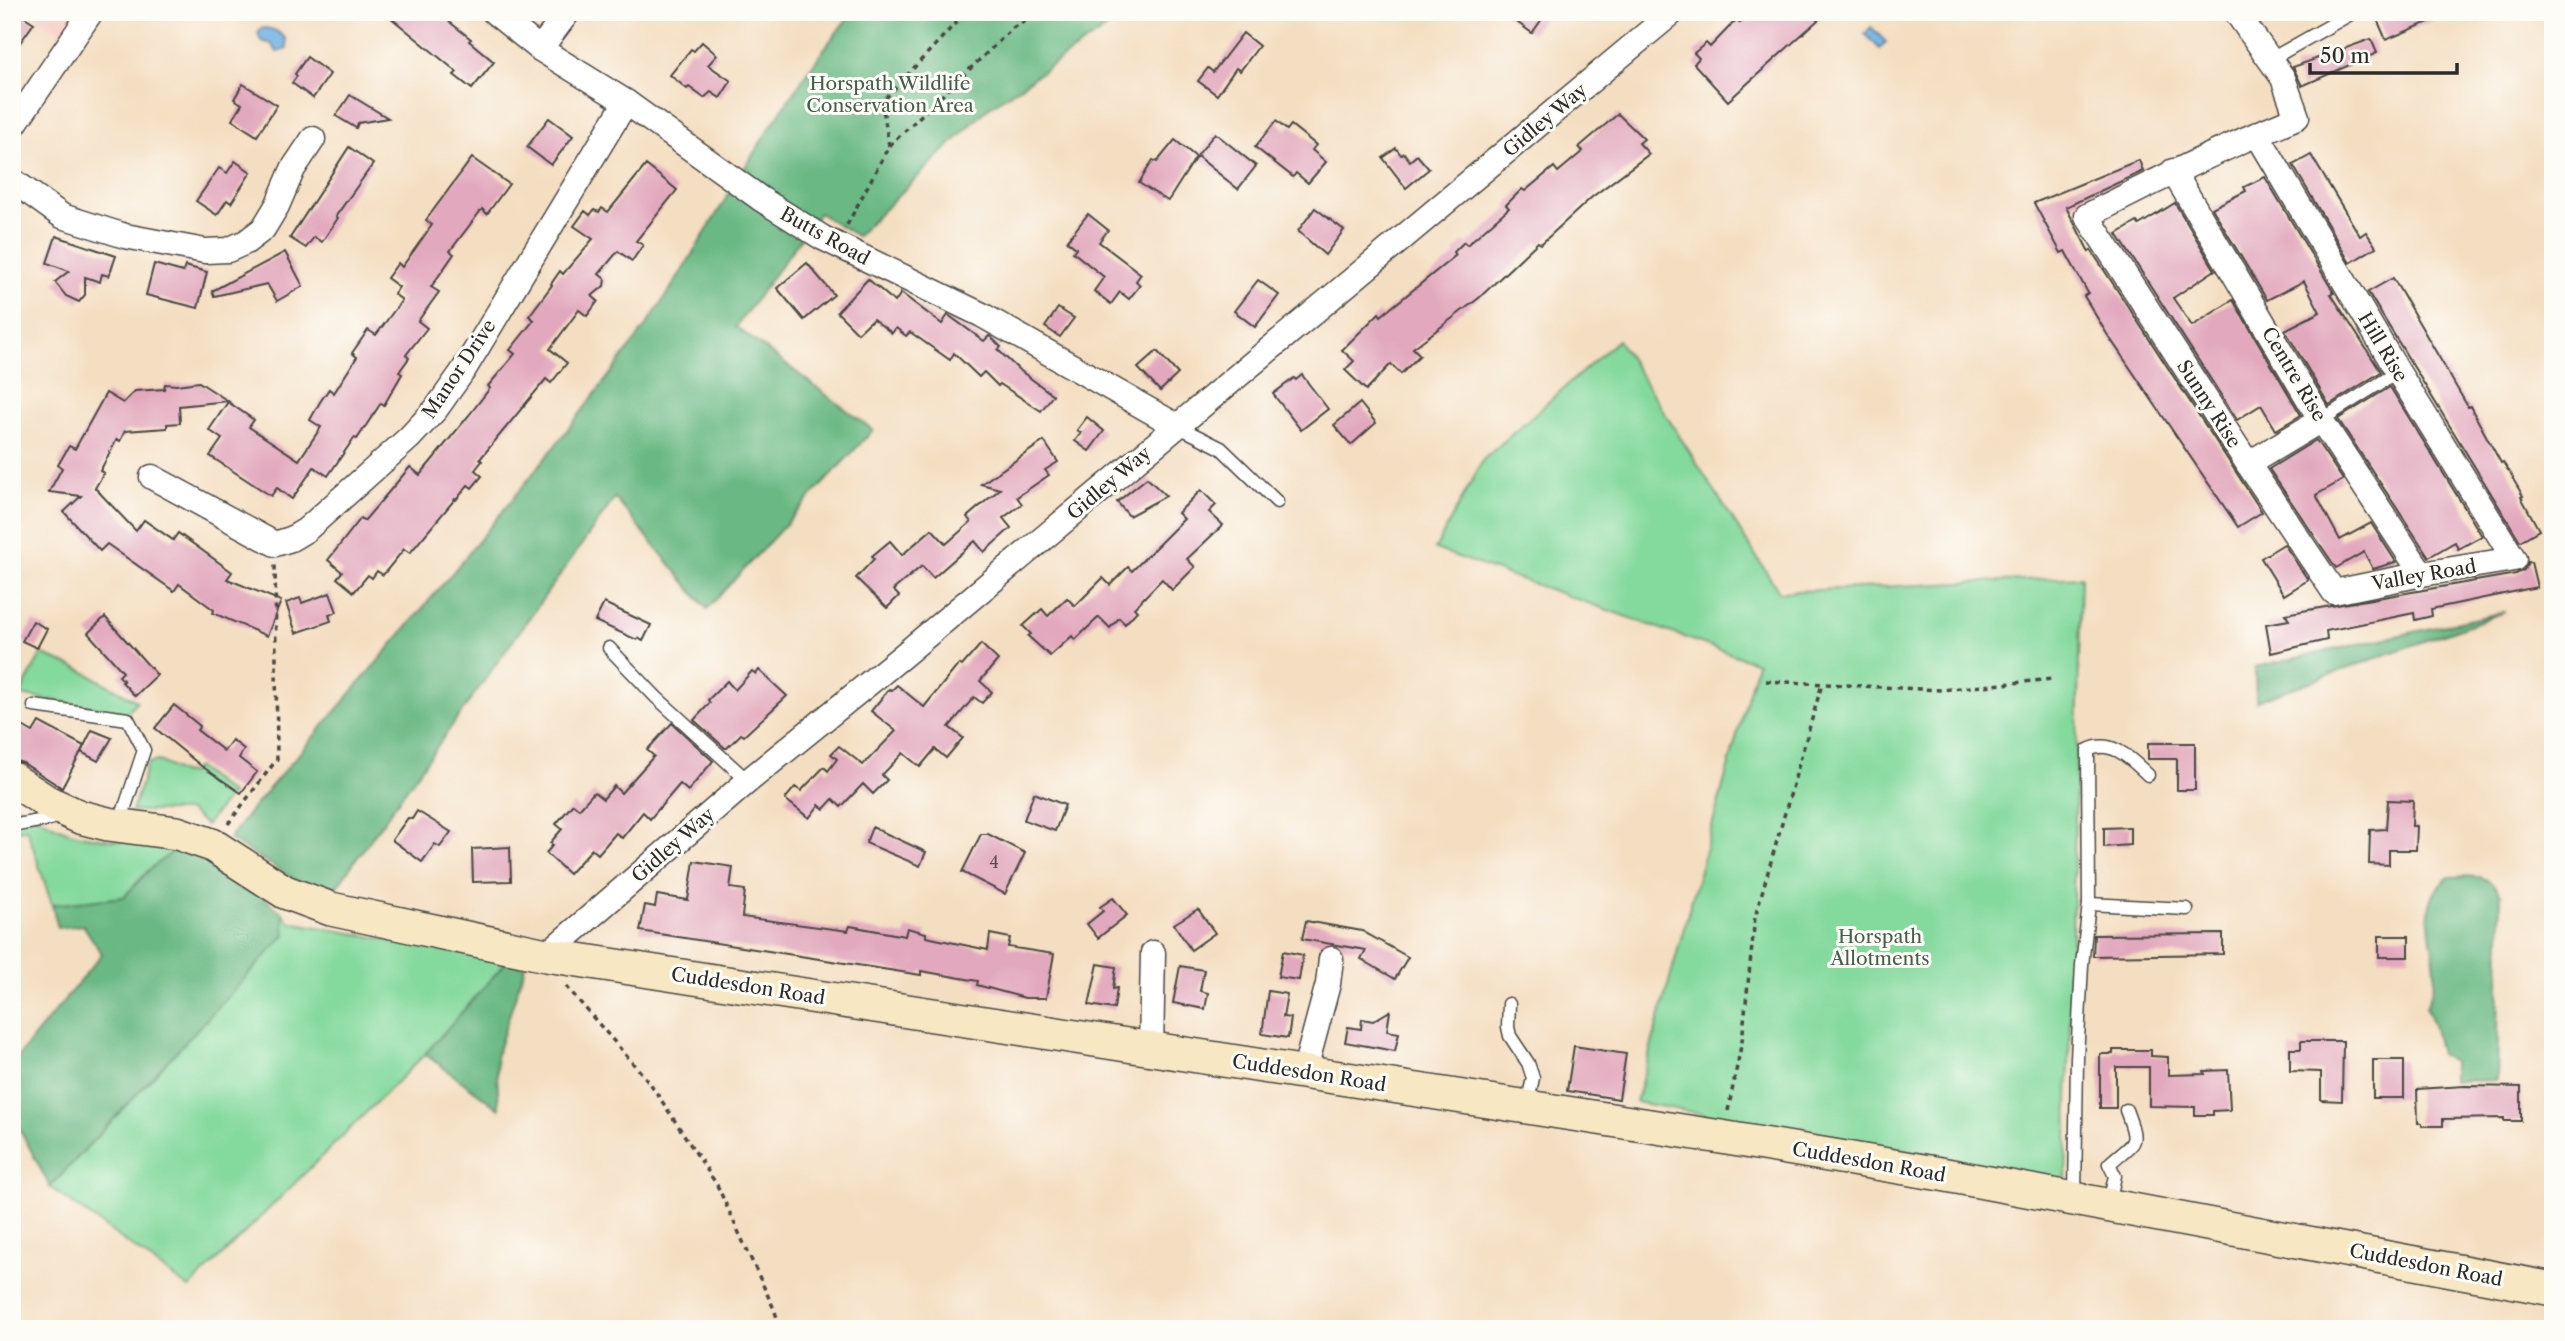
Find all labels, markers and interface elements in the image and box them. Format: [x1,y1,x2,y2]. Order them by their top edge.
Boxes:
scale bar [2310,32,2456,76]
text: 50 m [2320,43,2370,68]
park label: Horspath Wildlife Conservation Area [806,72,974,117]
street label: Gidley Way [1498,78,1592,162]
street label: Butts Road [776,202,874,270]
street label: Hill Rise [2353,308,2413,386]
street label: Manor Drive [417,315,501,423]
street label: Centre Rise [2257,323,2331,425]
street label: Sunny Rise [2172,356,2246,452]
street label: Gidley Way [1062,441,1156,525]
street label: Valley Road [2369,554,2478,596]
street label: Gidley Way [627,803,719,887]
house number: 4 [989,852,999,872]
park label: Horspath Allotments [1830,925,1929,970]
street label: Cuddesdon Road [669,962,827,1010]
street label: Cuddesdon Road [1230,1049,1388,1097]
street label: Cuddesdon Road [1790,1137,1948,1187]
street label: Cuddesdon Road [2347,1239,2505,1291]

